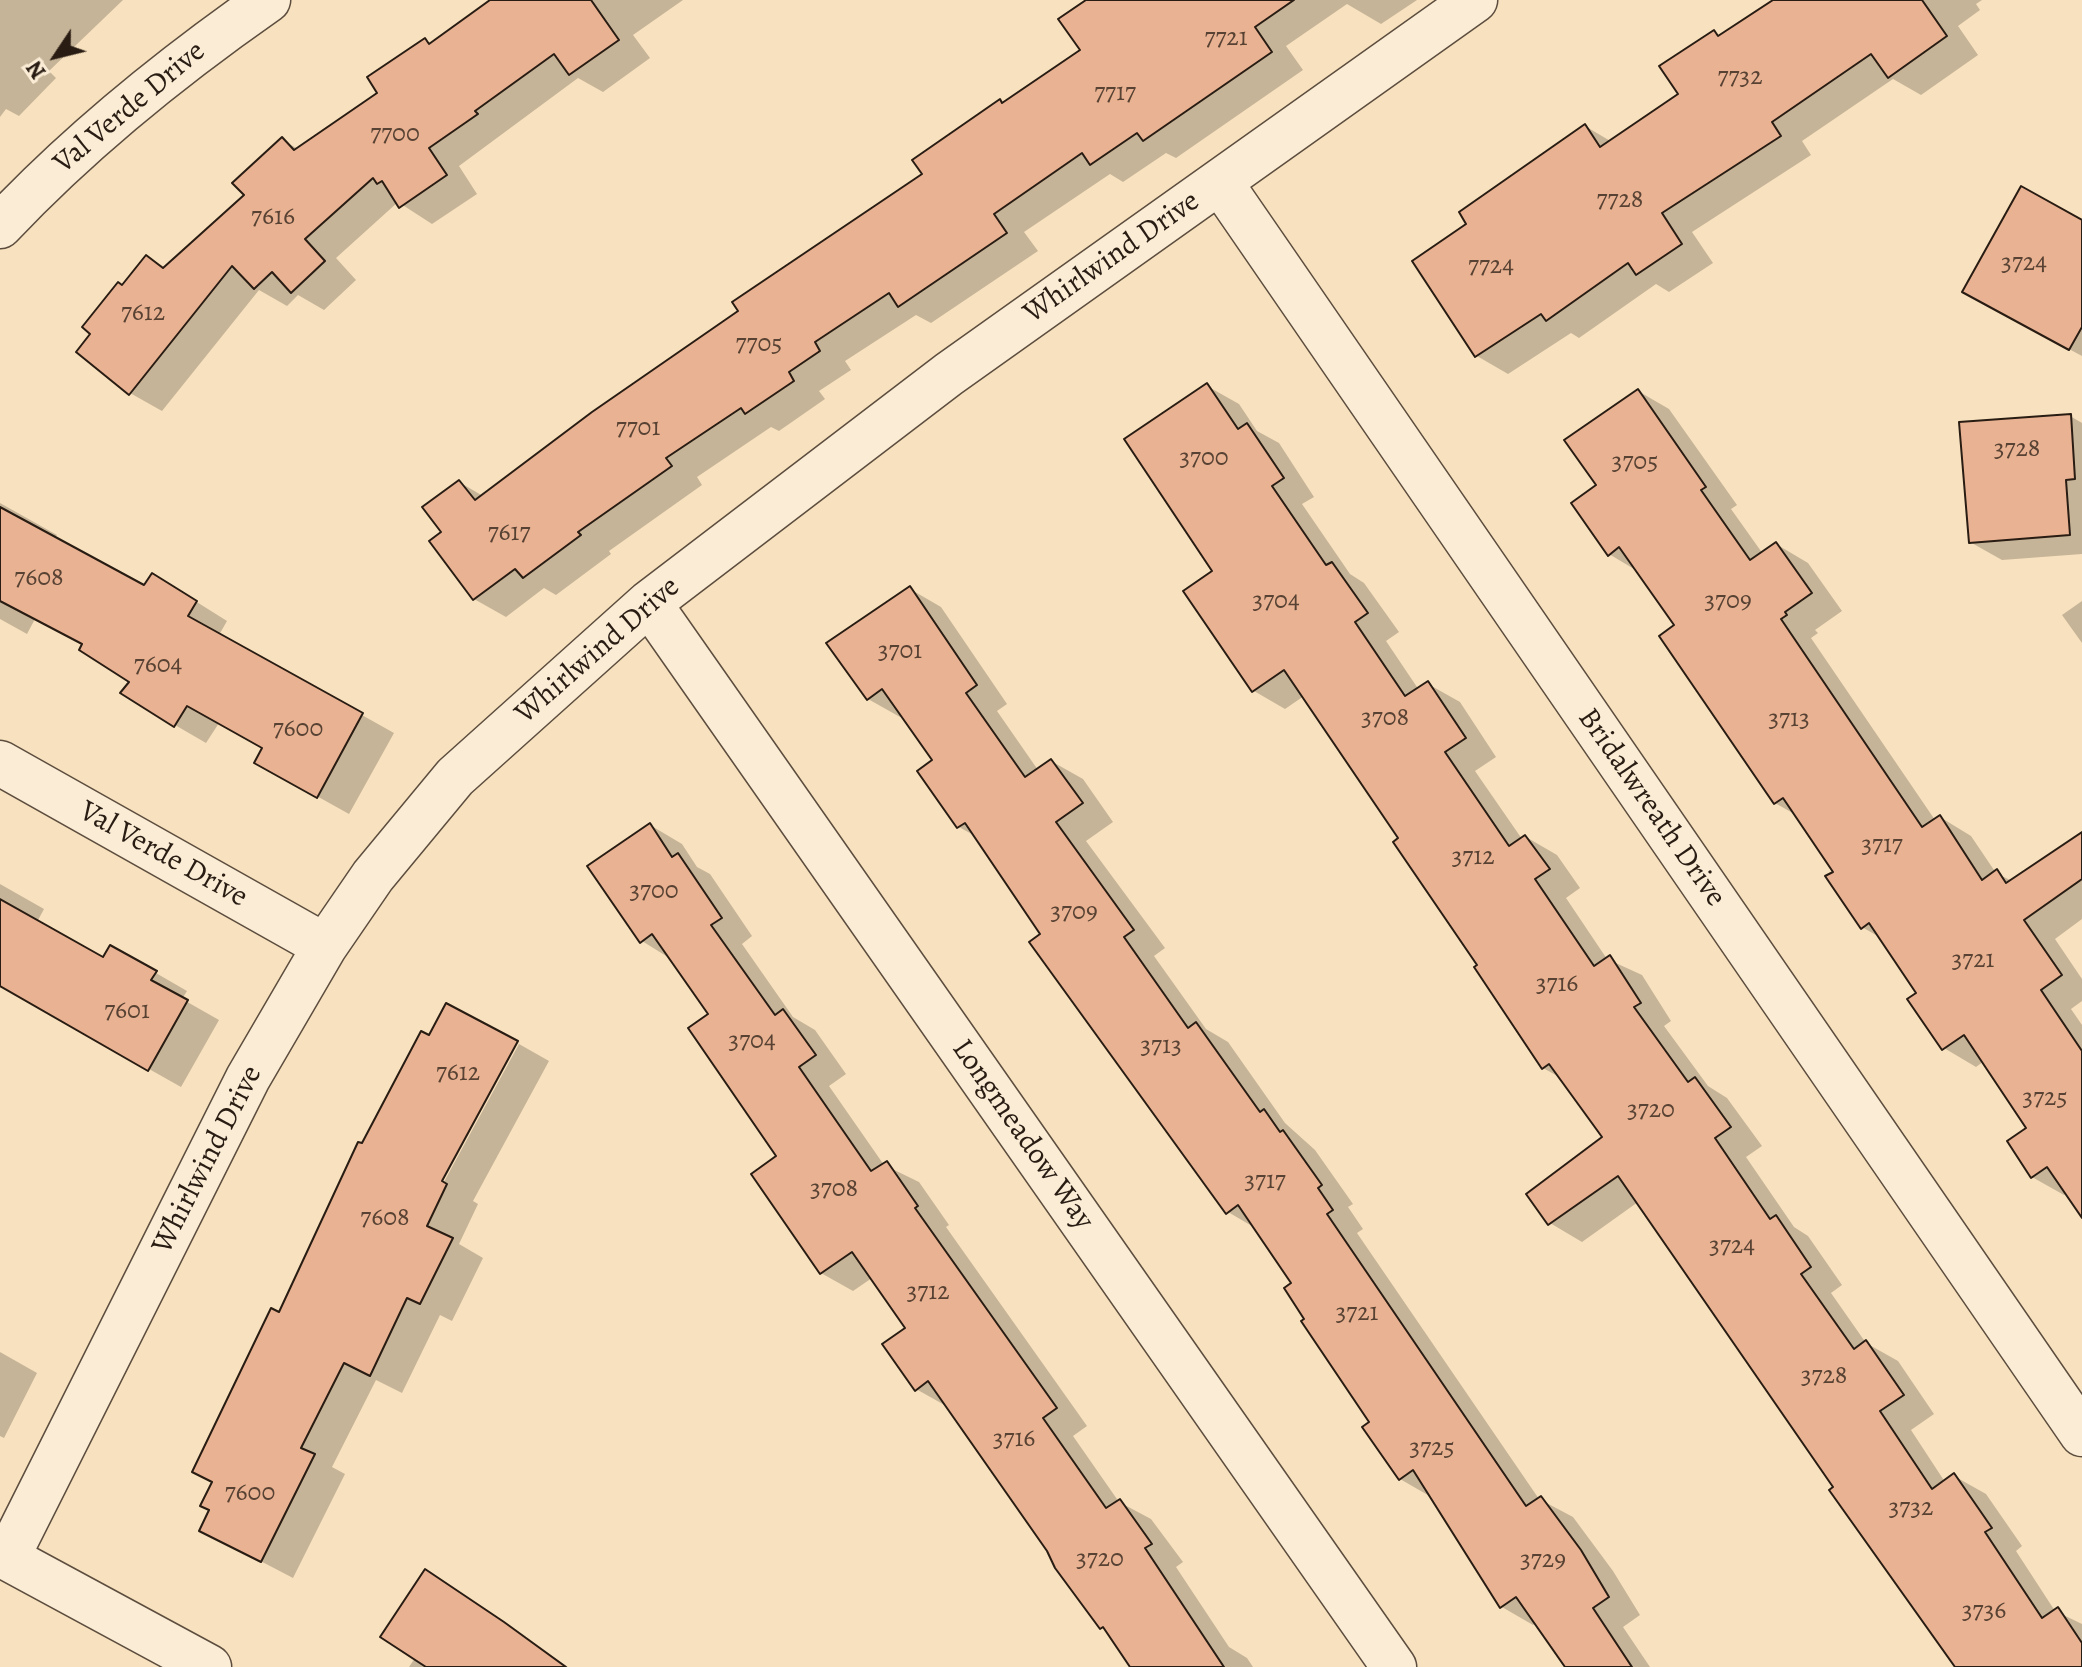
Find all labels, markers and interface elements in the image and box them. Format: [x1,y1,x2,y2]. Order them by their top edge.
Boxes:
north arrow [16,16,96,96]
house number: 7721 [1204,23,1248,55]
street label: Val Verde Drive [47,34,213,182]
text: N [19,55,53,85]
house number: 7732 [1717,62,1763,94]
house number: 7717 [1094,78,1136,110]
house number: 7700 [370,119,420,151]
street label: Whirlwind Drive [1017,184,1207,332]
house number: 7728 [1597,185,1643,217]
house number: 7616 [251,202,295,234]
house number: 3724 [2001,248,2047,280]
house number: 7724 [1468,251,1514,283]
house number: 7612 [121,298,165,330]
house number: 7705 [736,329,782,361]
house number: 7701 [616,413,660,445]
house number: 3728 [1994,434,2040,466]
house number: 3700 [1179,443,1229,475]
house number: 3705 [1612,447,1658,479]
house number: 7617 [488,518,530,550]
house number: 7608 [14,563,64,595]
street label: Whirlwind Drive [508,570,688,732]
house number: 3704 [1252,586,1300,618]
house number: 3709 [1704,586,1752,618]
house number: 3701 [878,636,922,668]
house number: 7604 [134,650,182,682]
street label: Bridalwreath Drive [1569,702,1733,914]
house number: 3708 [1361,703,1409,735]
house number: 3713 [1768,704,1810,736]
house number: 7600 [273,714,323,746]
street label: Val Verde Drive [73,794,253,916]
house number: 3717 [1861,830,1903,862]
house number: 3712 [1452,842,1494,874]
house number: 3700 [629,876,679,908]
house number: 3709 [1050,897,1098,929]
house number: 3721 [1952,945,1994,977]
house number: 3716 [1536,969,1578,1001]
house number: 7601 [104,996,150,1028]
house number: 3704 [728,1026,776,1058]
house number: 3713 [1140,1031,1182,1063]
street label: Longmeadow Way [943,1033,1101,1237]
house number: 7612 [436,1058,480,1090]
street label: Whirlwind Drive [145,1060,271,1260]
house number: 3725 [2022,1083,2068,1115]
house number: 3720 [1627,1095,1675,1127]
house number: 3717 [1244,1166,1286,1198]
house number: 3708 [810,1174,858,1206]
house number: 7608 [360,1203,410,1235]
house number: 3724 [1709,1231,1755,1263]
house number: 3712 [907,1277,949,1309]
house number: 3721 [1336,1298,1378,1330]
house number: 3728 [1801,1361,1847,1393]
house number: 3716 [993,1424,1035,1456]
house number: 3725 [1409,1433,1455,1465]
house number: 7600 [225,1478,275,1510]
house number: 3732 [1889,1493,1933,1525]
house number: 3720 [1076,1544,1124,1576]
house number: 3729 [1520,1545,1566,1577]
house number: 3736 [1962,1596,2006,1628]

